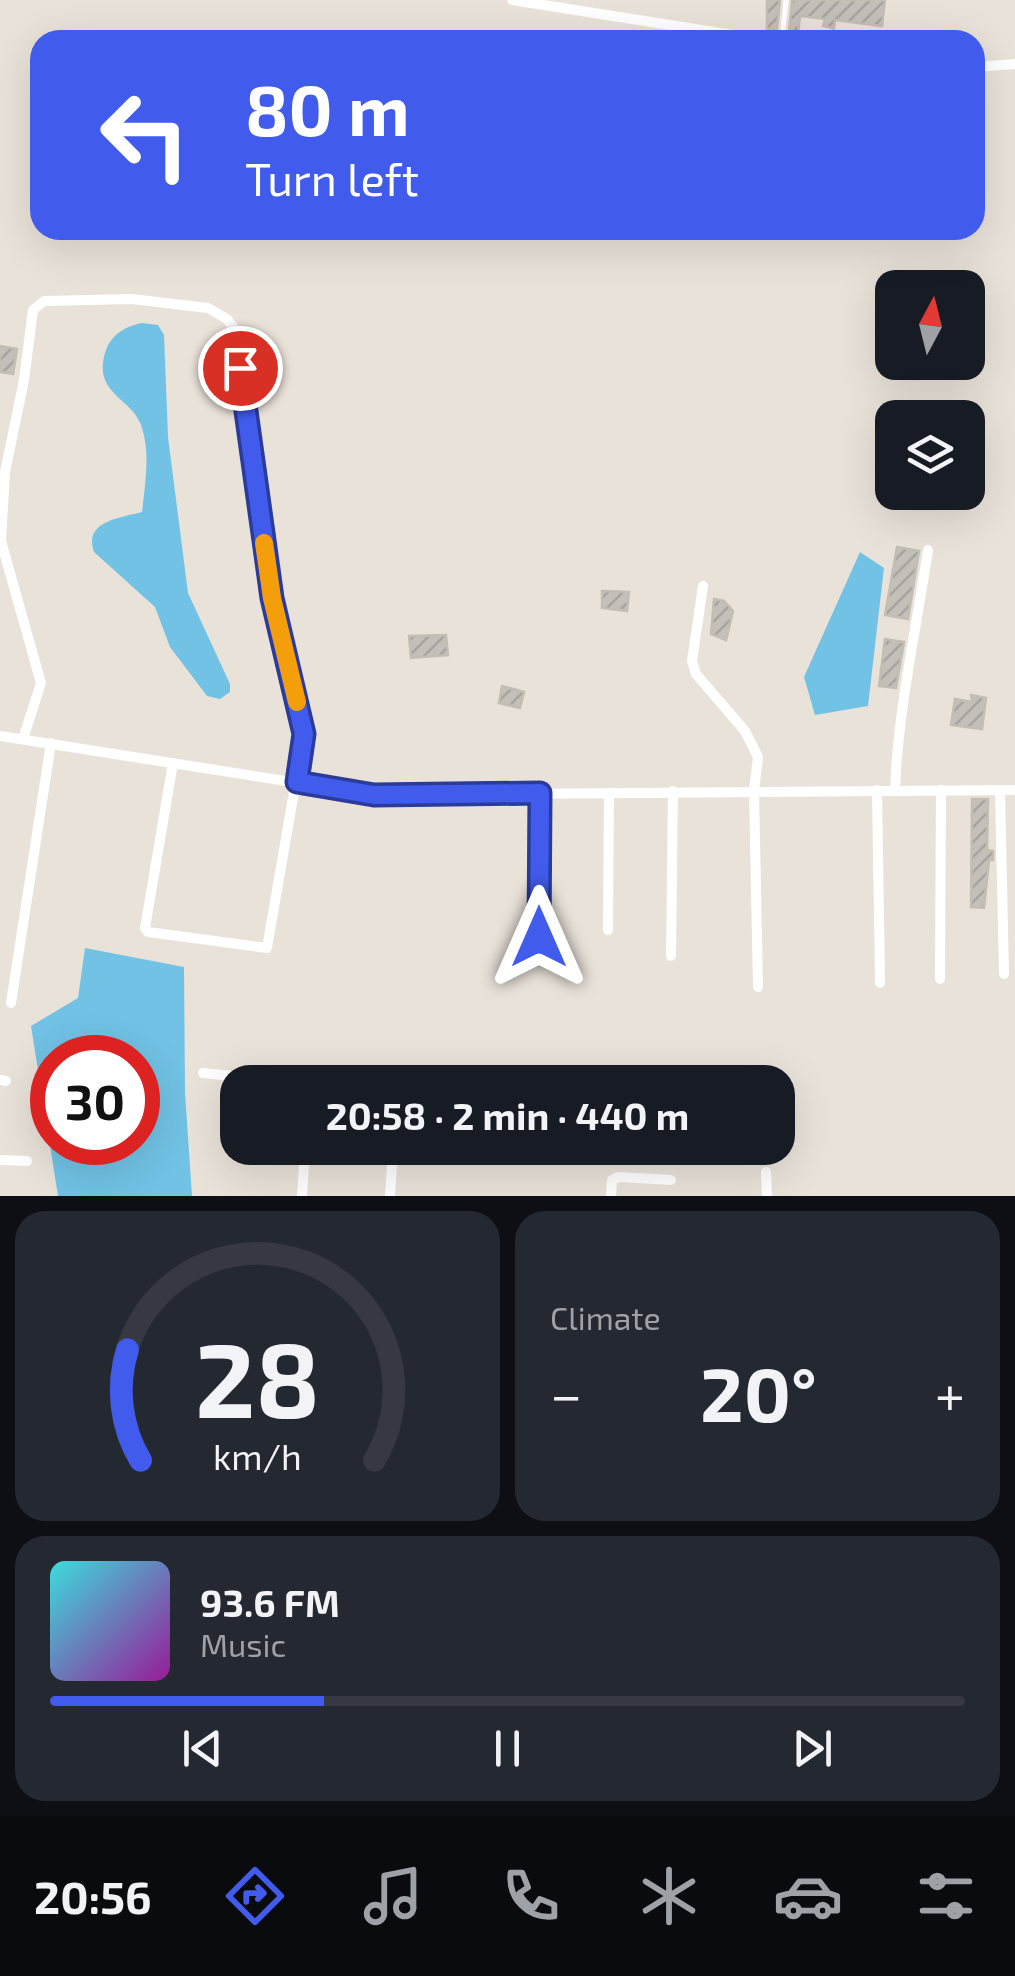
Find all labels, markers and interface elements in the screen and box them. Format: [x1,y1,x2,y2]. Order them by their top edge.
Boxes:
text: 80 m [245,66,410,150]
icon: left [80,70,210,200]
text: Turn left [245,151,419,205]
north arrow [875,270,985,380]
map controls [875,270,985,510]
pin [198,326,283,411]
icon: arrive [213,341,268,396]
button: layers [875,400,985,510]
position arrow [487,885,591,989]
speed limit sign: 30 [30,1035,160,1165]
text: 20:58 · 2 min · 440 m [326,1092,689,1138]
text: Climate [550,1298,661,1336]
text: 28 [195,1314,320,1439]
text: 20° [700,1347,817,1437]
text: − [550,1360,582,1426]
text: + [935,1360,965,1426]
text: km/h [213,1434,302,1477]
text: 93.6 FM [200,1579,340,1625]
text: Music [200,1625,286,1663]
icon: previous [175,1721,230,1776]
icon: pause [480,1721,535,1776]
icon: next [785,1721,840,1776]
icon: directions [220,1861,290,1931]
icon: music [358,1861,428,1931]
icon: phone [496,1861,566,1931]
icon: climate [634,1861,704,1931]
icon: car [773,1861,843,1931]
icon: filters [911,1861,981,1931]
text: 20:56 [34,1869,152,1923]

